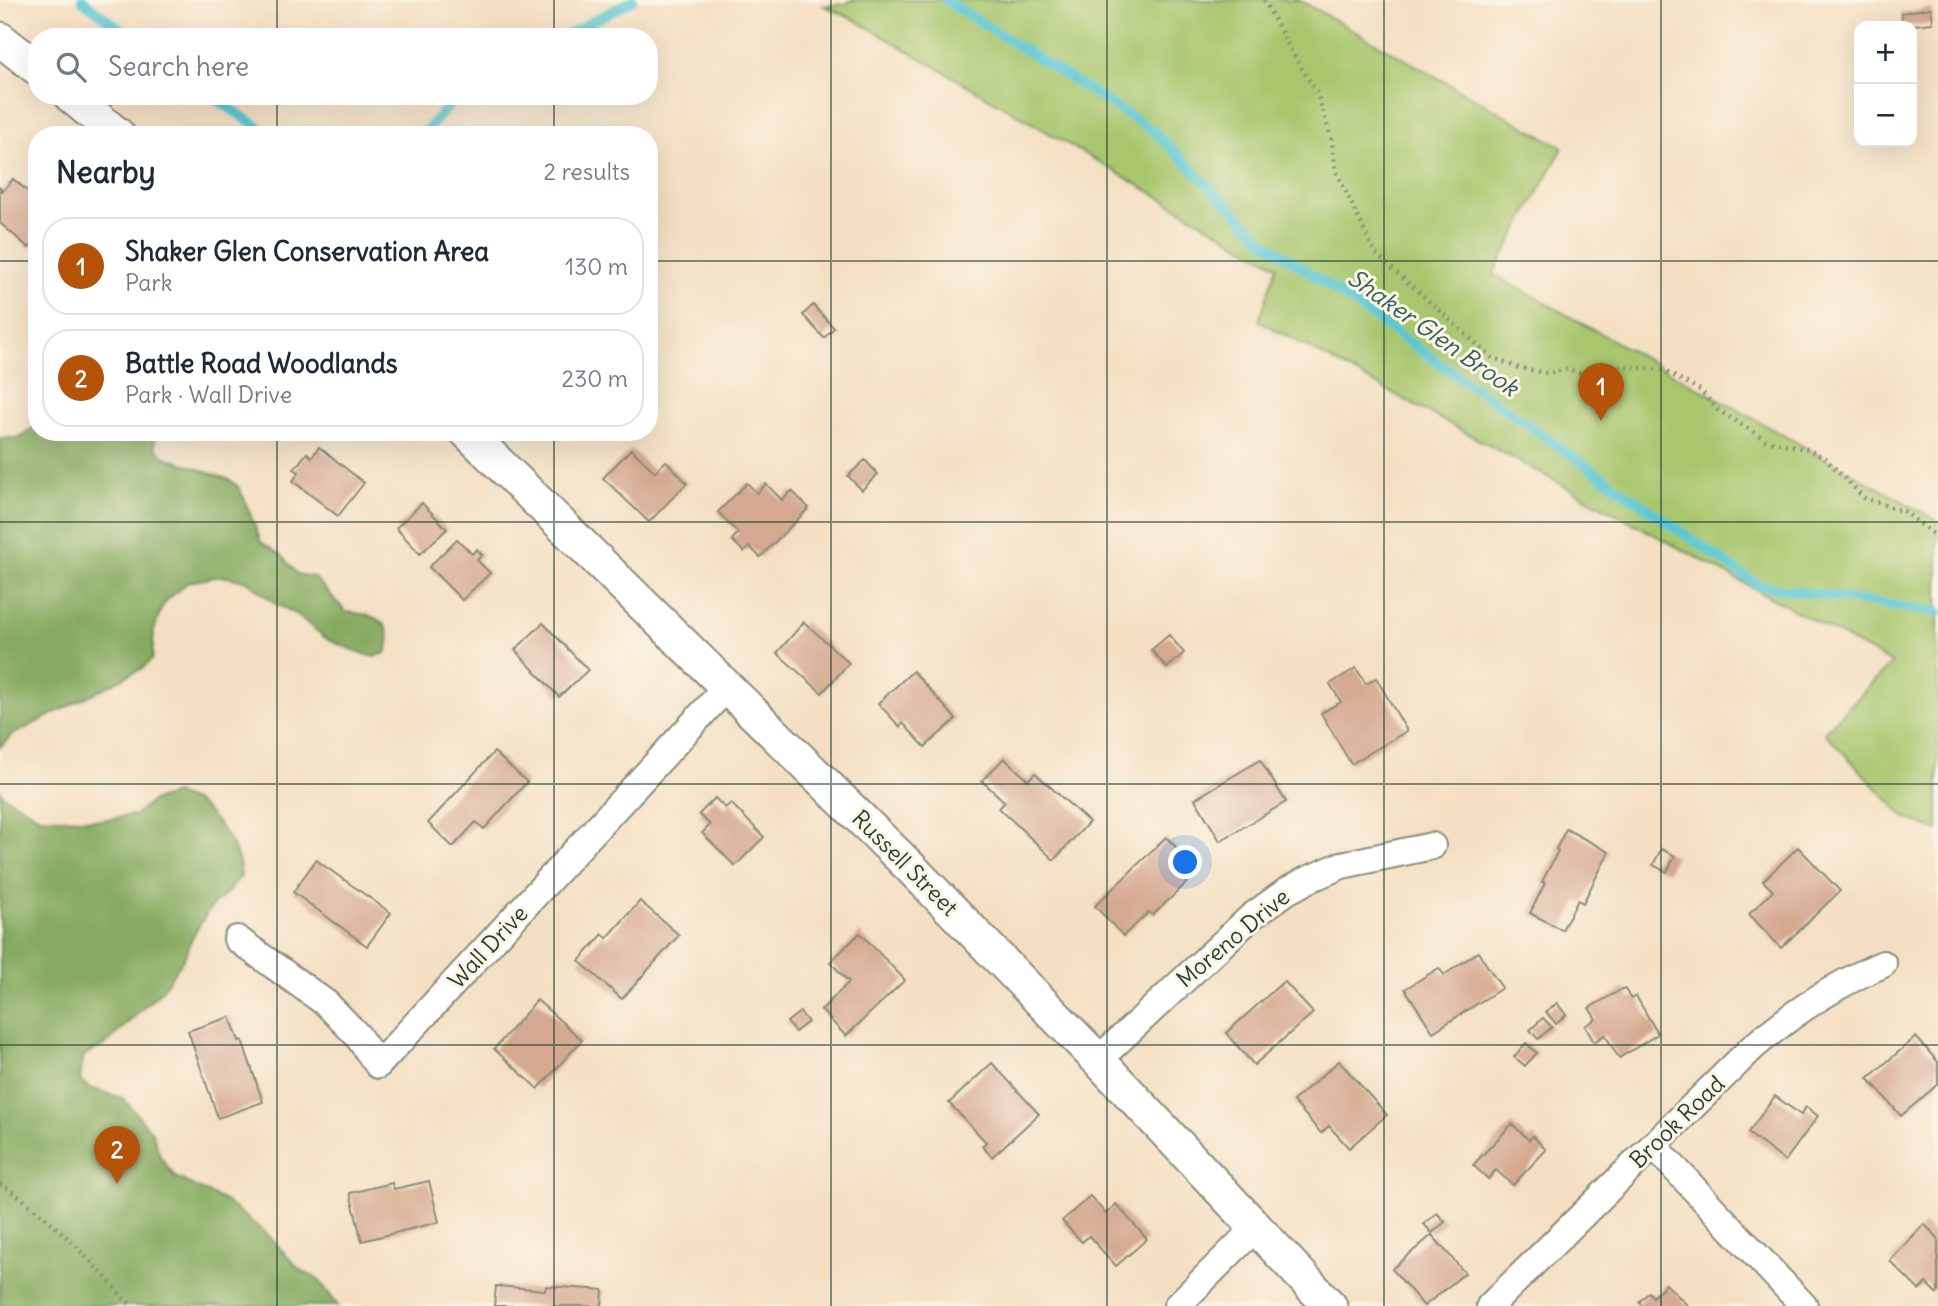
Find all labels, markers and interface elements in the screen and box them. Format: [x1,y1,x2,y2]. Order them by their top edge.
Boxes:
map controls [1854,21,1917,147]
button: + [1854,21,1917,84]
search box [28,28,658,105]
icon: search [52,48,90,86]
text: Search here [108,50,249,83]
button: − [1854,84,1917,147]
text: Nearby [56,153,156,191]
text: 2 results [544,157,630,186]
text: Shaker Glen Conservation Area [125,235,489,268]
text: 1 [76,252,86,281]
text: 130 m [565,252,628,281]
water label: Shaker Glen Brook [1343,262,1526,403]
text: Park [125,268,173,297]
text: Battle Road Woodlands [125,347,398,380]
pin: 1 [1578,363,1624,421]
text: 2 [75,364,87,393]
text: 230 m [562,364,628,393]
text: Park · Wall Drive [125,380,292,409]
street label: Russell Street [846,803,965,922]
your location [1168,845,1202,879]
street label: Moreno Drive [1170,882,1295,993]
street label: Wall Drive [442,899,534,994]
street label: Brook Road [1623,1069,1730,1174]
pin: 2 [94,1126,140,1184]

